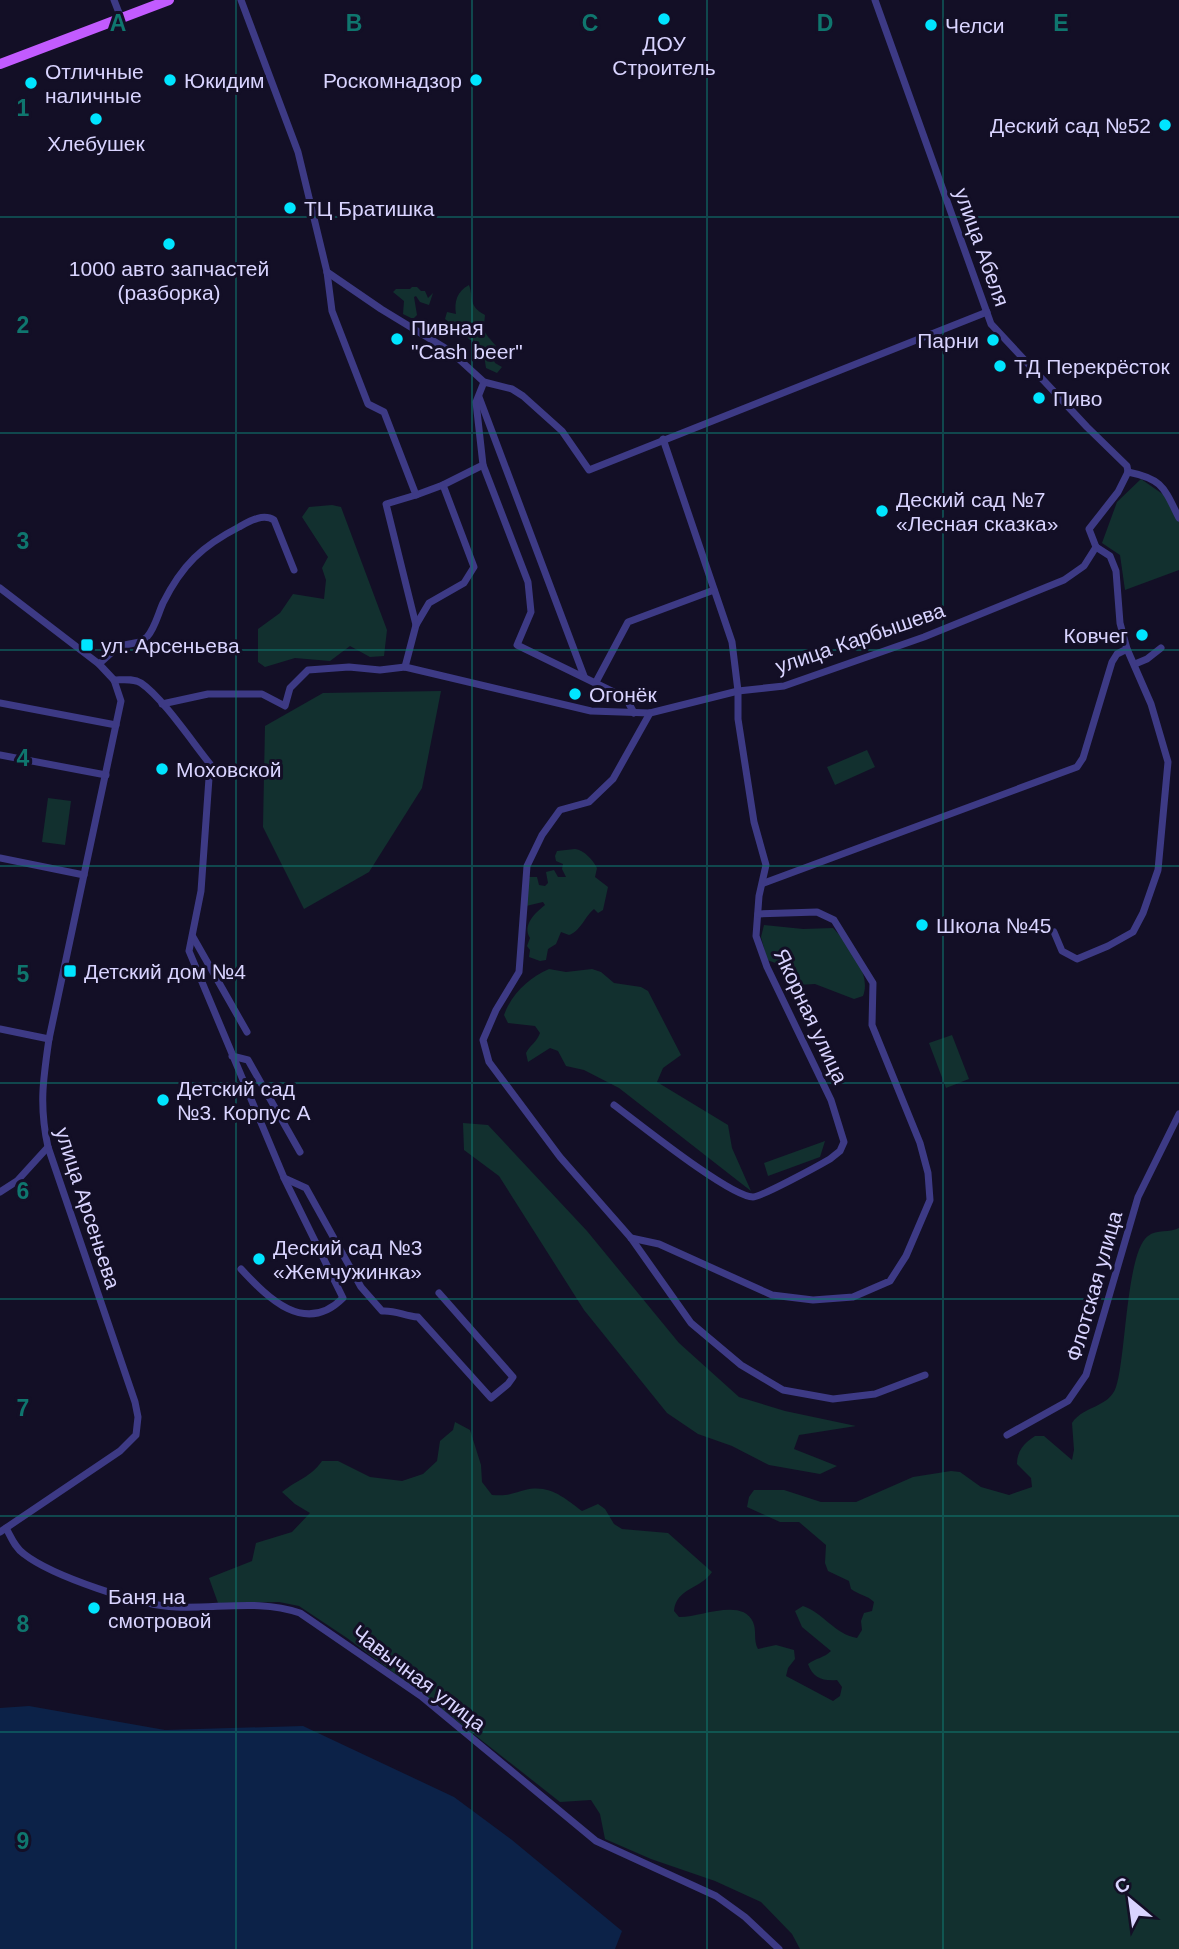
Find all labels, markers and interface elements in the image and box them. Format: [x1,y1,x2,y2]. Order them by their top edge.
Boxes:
text: A [110,10,126,36]
text: B [346,10,362,36]
text: C [582,10,598,36]
text: D [817,10,833,36]
text: E [1053,10,1069,36]
marker: ДОУ Строитель [656,11,672,27]
place label: Челси [945,14,1004,37]
marker: Челси [923,17,939,33]
place label: ДОУ Строитель [612,32,716,79]
place label: Отличные наличные [45,60,144,107]
place label: Юкидим [184,69,265,92]
place label: Роскомнадзор [323,69,462,92]
marker: Юкидим [162,72,178,88]
marker: Роскомнадзор [468,72,484,88]
marker: Отличные наличные [23,75,39,91]
text: 1 [17,95,30,121]
marker: Хлебушек [88,111,104,127]
place label: Деский сад №52 [990,114,1151,137]
marker: Деский сад №52 [1157,117,1173,133]
place label: Хлебушек [47,132,146,155]
street label: улица Абеля [950,185,1014,309]
place label: ТЦ Братишка [304,197,435,220]
marker: ТЦ Братишка [282,200,298,216]
marker: 1000 авто запчастей (разборка) [161,236,177,252]
place label: 1000 авто запчастей (разборка) [69,257,269,304]
text: 2 [17,312,29,338]
place label: Пивная "Cash beer" [411,316,523,363]
place label: Парни [917,329,979,352]
marker: Пивная "Cash beer" [389,331,405,347]
marker: Парни [985,332,1001,348]
place label: ТД Перекрёсток [1014,355,1170,378]
marker: ТД Перекрёсток [992,358,1008,374]
place label: Пиво [1053,387,1102,410]
marker: Пиво [1031,390,1047,406]
place label: Деский сад №7 «Лесная сказка» [896,488,1058,535]
marker: Деский сад №7 «Лесная сказка» [874,503,890,519]
text: 3 [17,528,29,554]
street label: улица Карбышева [772,598,948,678]
place label: Ковчег [1064,624,1128,647]
marker: Ковчег [1134,627,1150,643]
place label: ул. Арсеньева [101,634,240,657]
marker: ул. Арсеньева [79,637,95,653]
place label: Огонёк [589,683,657,706]
marker: Огонёк [567,686,583,702]
text: 4 [17,745,30,771]
place label: Моховской [176,758,281,781]
marker: Моховской [154,761,170,777]
place label: Школа №45 [936,914,1052,937]
marker: Школа №45 [914,917,930,933]
street label: Якорная улица [770,945,852,1087]
place label: Детский дом №4 [84,960,246,983]
text: 5 [17,961,30,987]
marker: Детский дом №4 [62,963,78,979]
place label: Детский сад №3. Корпус А [177,1077,310,1124]
marker: Детский сад №3. Корпус А [155,1092,171,1108]
street label: улица Арсеньева [51,1124,125,1292]
text: 6 [17,1178,29,1204]
street label: Флотская улица [1062,1208,1127,1364]
place label: Деский сад №3 «Жемчужинка» [273,1236,422,1283]
marker: Деский сад №3 «Жемчужинка» [251,1251,267,1267]
text: 7 [17,1395,29,1421]
place label: Баня на смотровой [108,1585,211,1632]
marker: Баня на смотровой [86,1600,102,1616]
text: 8 [17,1611,30,1637]
street label: Чавычная улица [348,1620,490,1736]
text: 9 [17,1828,29,1854]
north arrow [1095,1865,1165,1935]
text: С [1111,1873,1133,1898]

